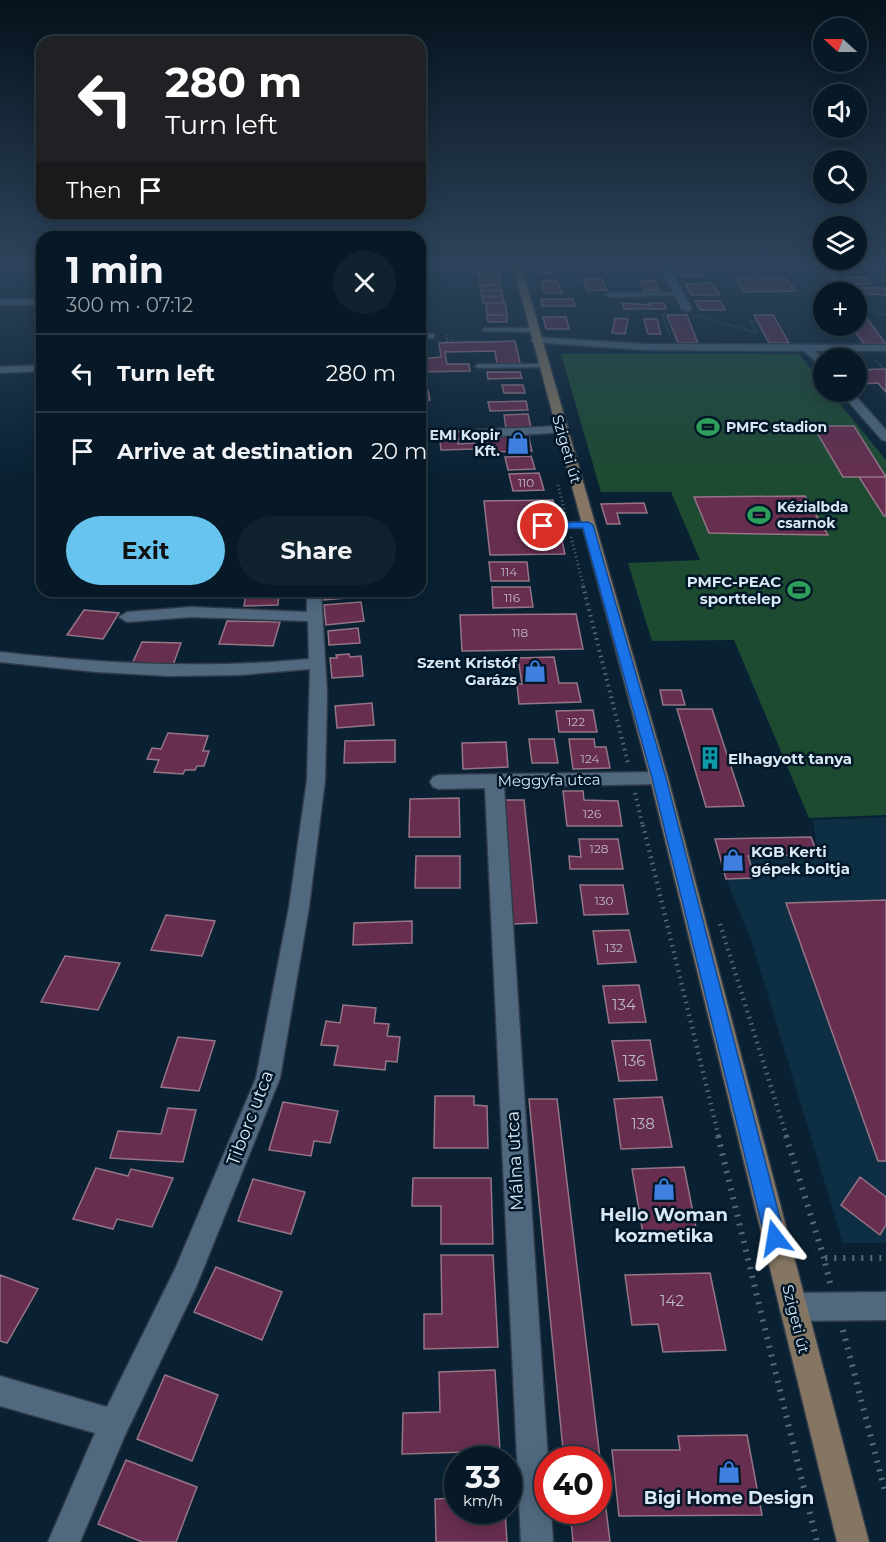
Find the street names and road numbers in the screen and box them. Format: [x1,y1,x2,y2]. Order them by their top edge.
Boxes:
street label: Szigeti út [548,412,586,486]
street label: Meggyfa utca [497,770,601,790]
street label: Tiborc utca [222,1067,278,1169]
street label: Málna utca [501,1111,529,1211]
street label: Szigeti út [778,1282,814,1356]

